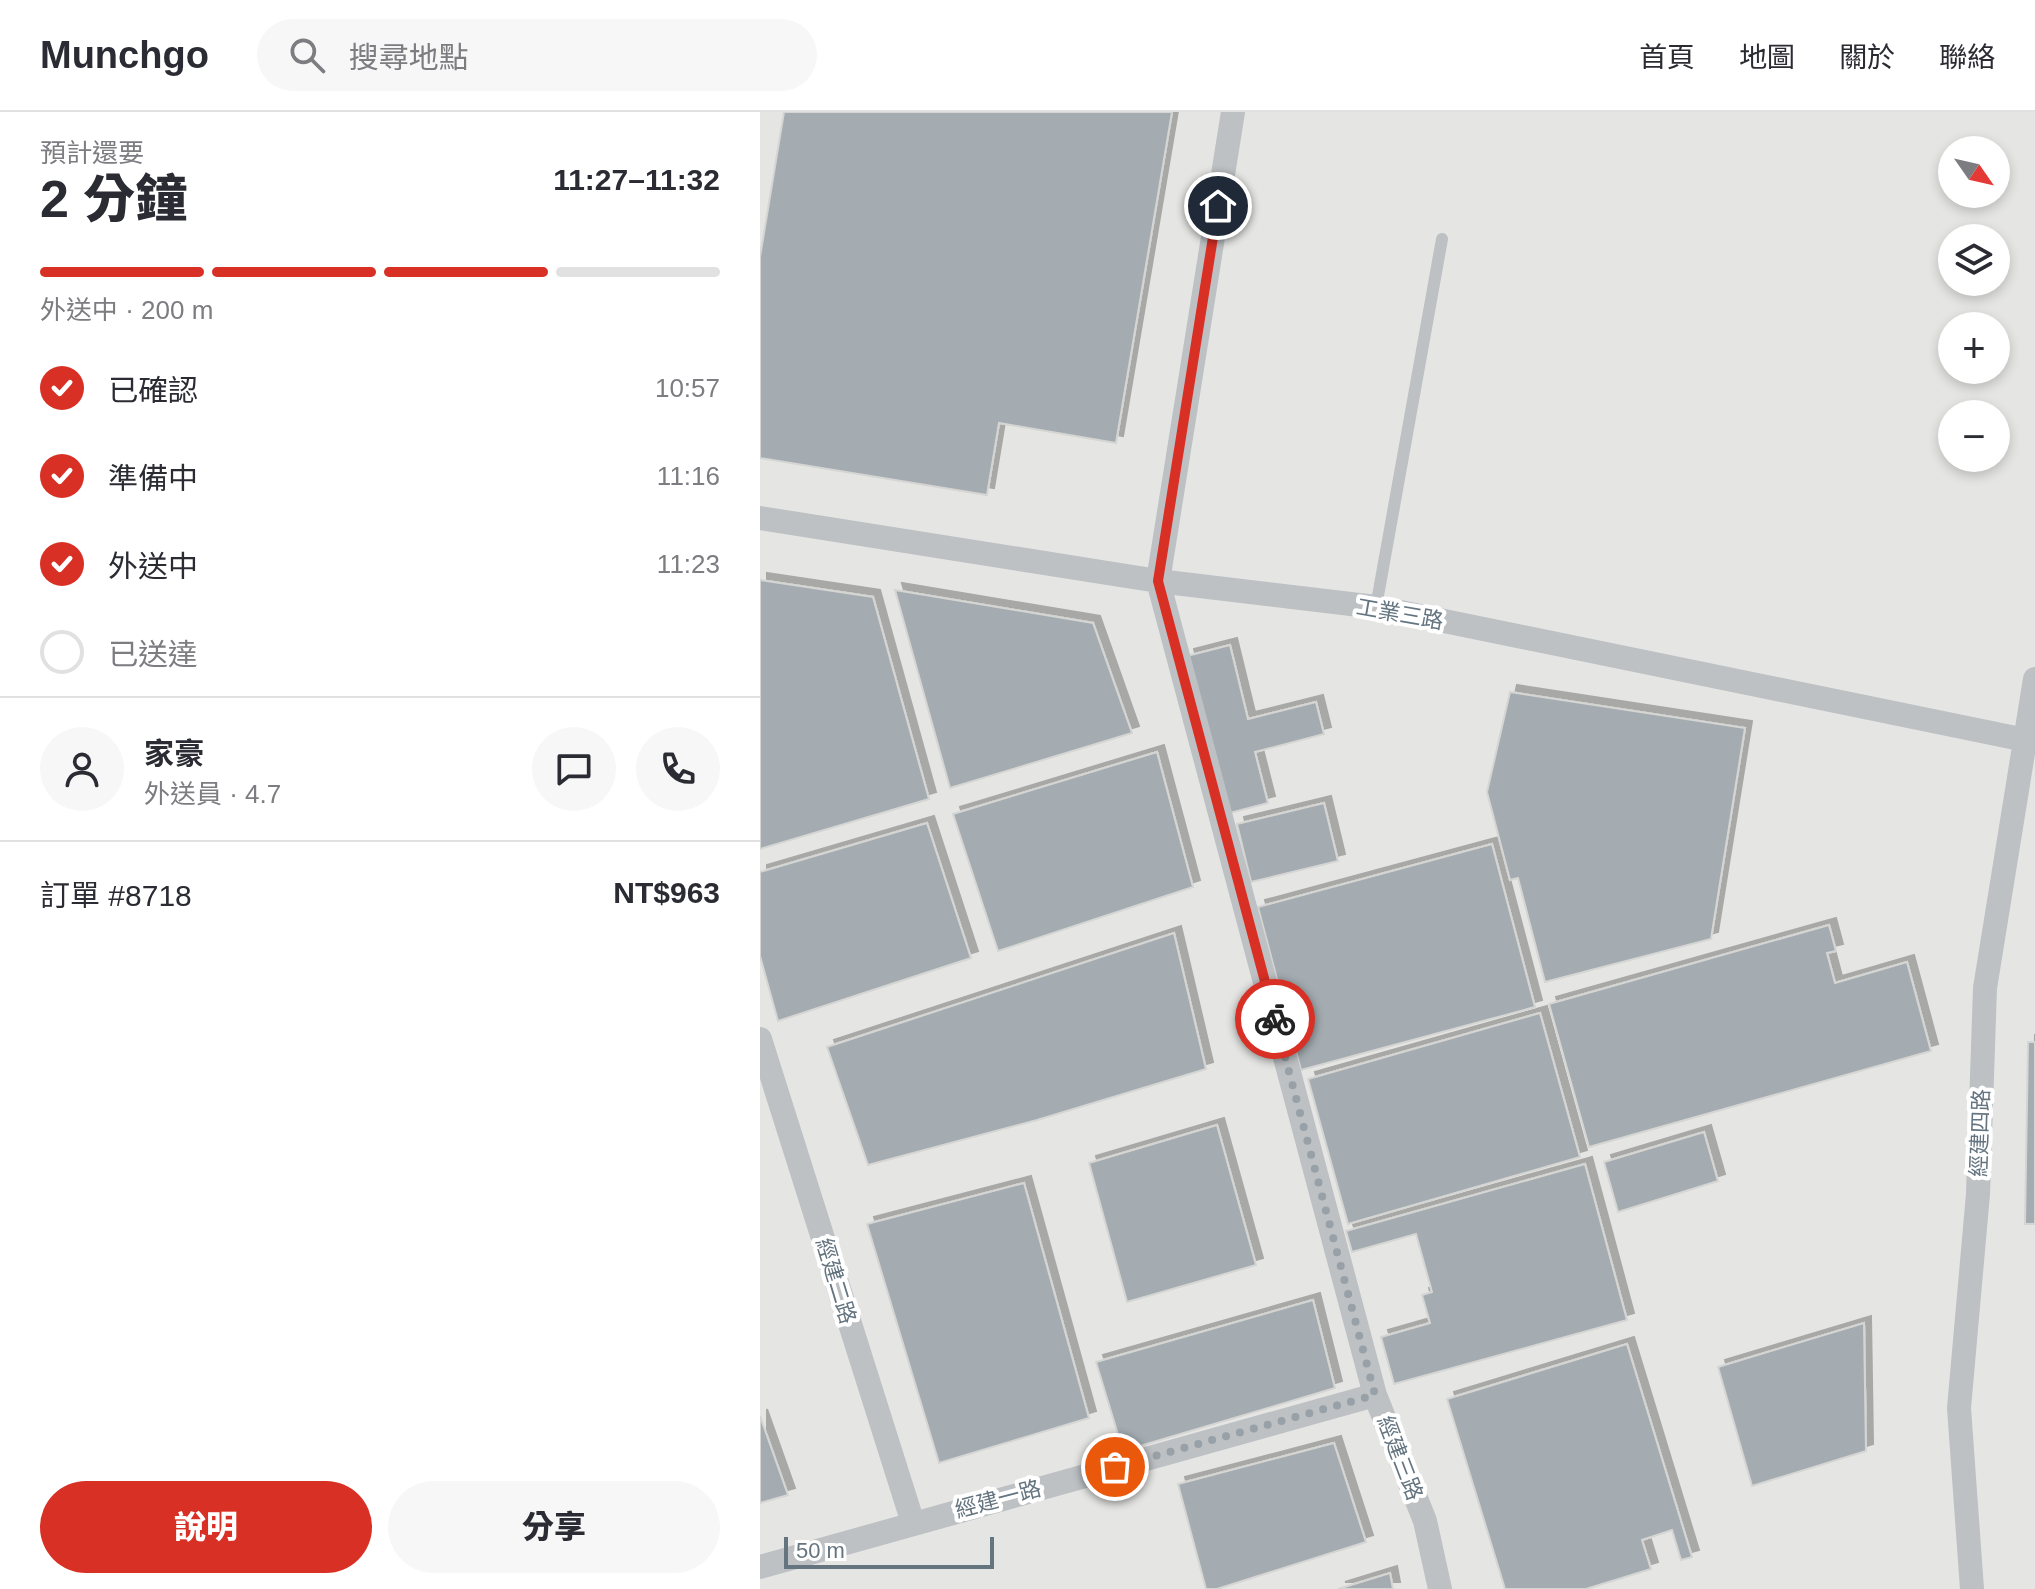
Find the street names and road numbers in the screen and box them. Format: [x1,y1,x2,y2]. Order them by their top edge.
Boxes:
street label: 工業三路 [1354,594,1446,634]
street label: 經建四路 [1966,1089,1994,1177]
street label: 經建二路 [811,1235,861,1327]
street label: 經建三路 [1373,1412,1427,1504]
street label: 經建一路 [952,1476,1044,1522]

